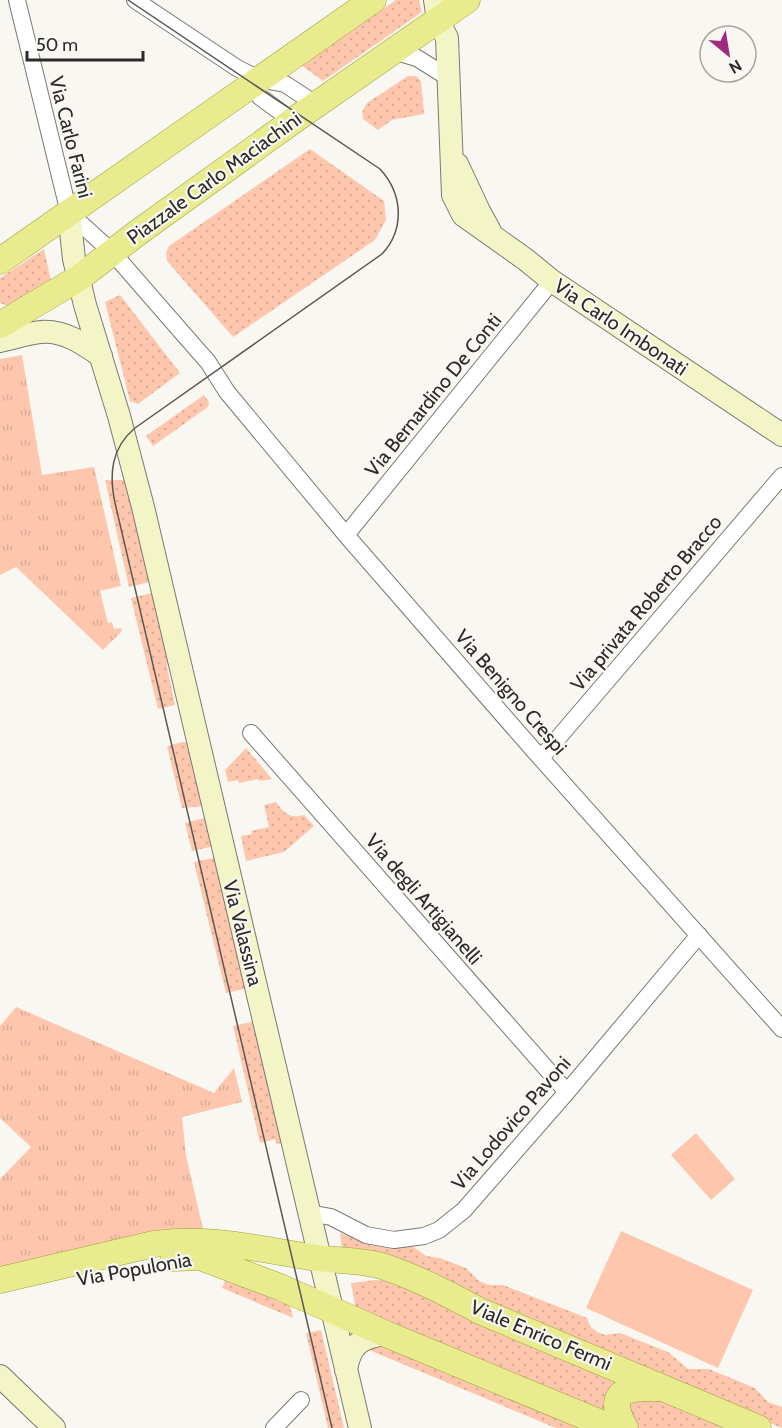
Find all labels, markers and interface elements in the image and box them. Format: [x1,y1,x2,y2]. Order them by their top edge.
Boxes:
scale bar [27,24,142,62]
north arrow [698,24,758,84]
text: 50 m [36,34,78,56]
text: N [726,56,745,78]
street label: Via Carlo Farini [44,74,98,200]
street label: Piazzale Carlo Maciachini [122,107,306,249]
street label: Via Carlo Imbonati [550,273,692,381]
street label: Via Bernardino De Conti [360,309,506,481]
street label: Via privata Roberto Bracco [565,510,727,696]
street label: Via Benigno Crespi [450,625,572,759]
street label: Via degli Artigianelli [361,829,487,969]
street label: Via Valassina [218,878,268,989]
street label: Via Lodovico Pavoni [446,1051,576,1195]
street label: Via Populonia [75,1247,194,1291]
street label: Viale Enrico Fermi [467,1294,615,1376]

